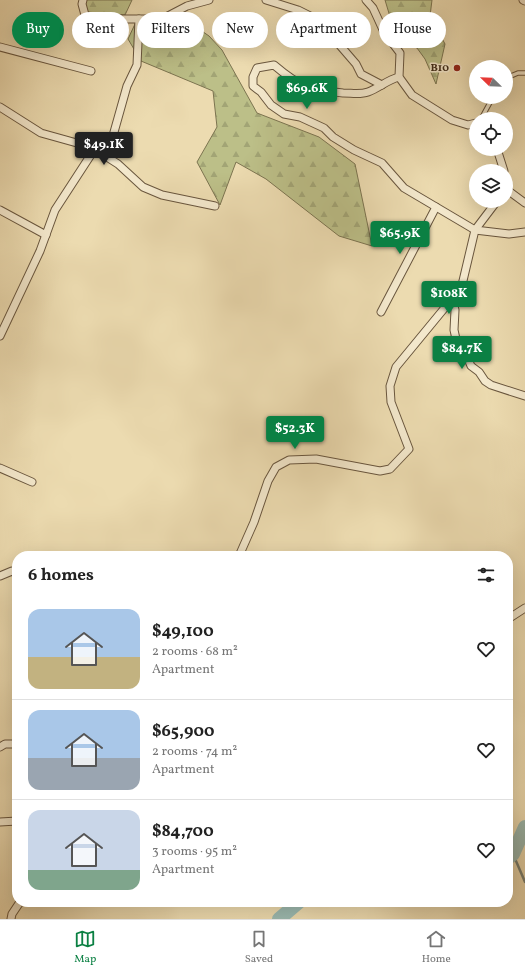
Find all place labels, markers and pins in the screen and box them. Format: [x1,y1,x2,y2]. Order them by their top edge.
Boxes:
place label: B10 [430,61,449,76]
marker: B10 [452,63,462,73]
pin: $69.6K [274,76,340,110]
pin: $49.1K [71,132,137,166]
pin: $65.9K [367,221,433,255]
pin: $108K [421,281,477,315]
pin: $84.7K [429,336,495,370]
pin: $52.3K [262,416,328,450]

